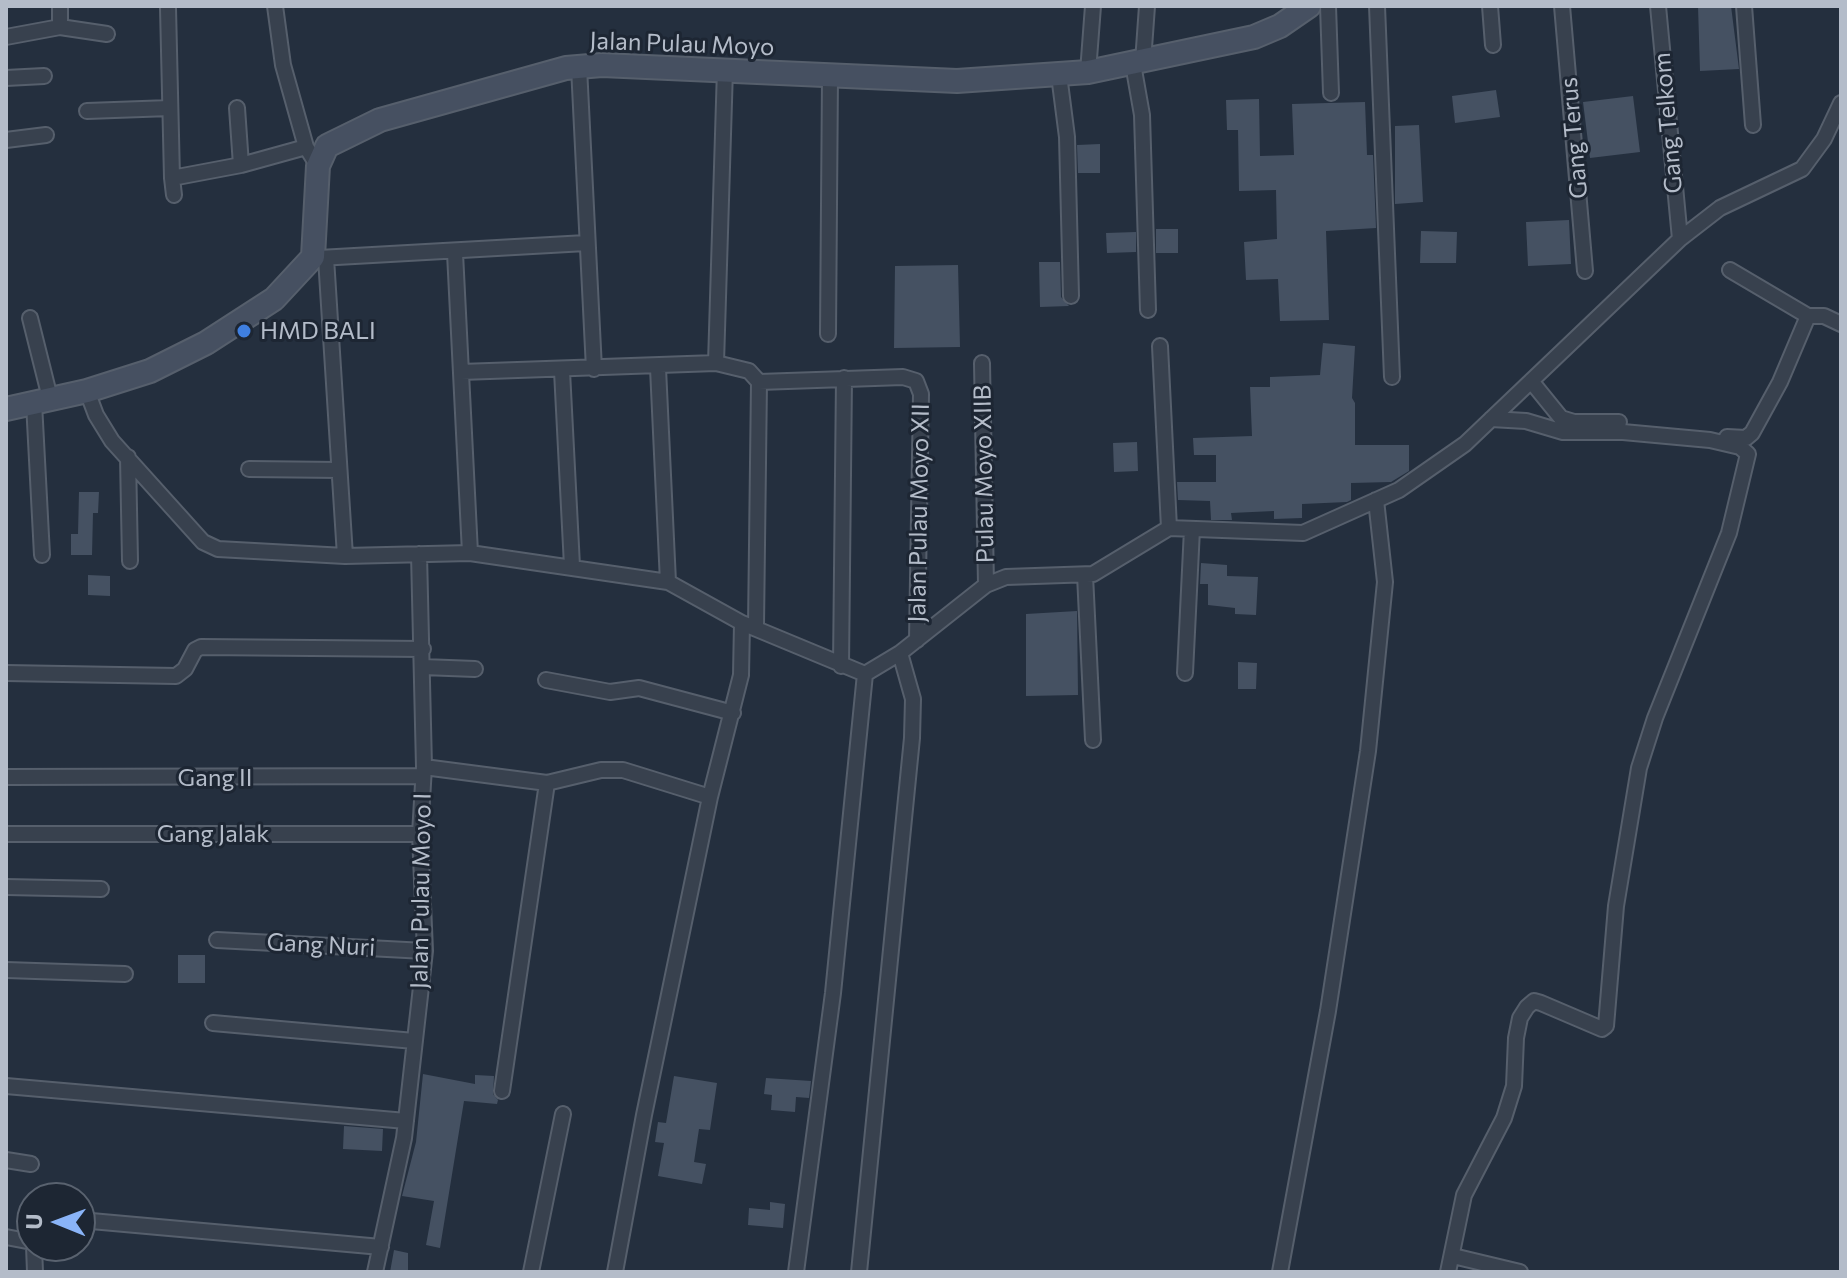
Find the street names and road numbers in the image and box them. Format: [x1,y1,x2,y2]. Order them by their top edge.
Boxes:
street label: Jalan Pulau Moyo [589,26,775,62]
street label: Gang Telkom [1647,51,1689,195]
street label: Gang Terus [1554,76,1594,200]
street label: Pulau Moyo XIIB [968,385,1000,563]
street label: Jalan Pulau Moyo XII [903,403,935,623]
street label: Gang II [178,764,252,792]
street label: Jalan Pulau Moyo I [405,793,437,989]
street label: Gang Jalak [157,820,269,848]
street label: Gang Nuri [266,928,376,962]

